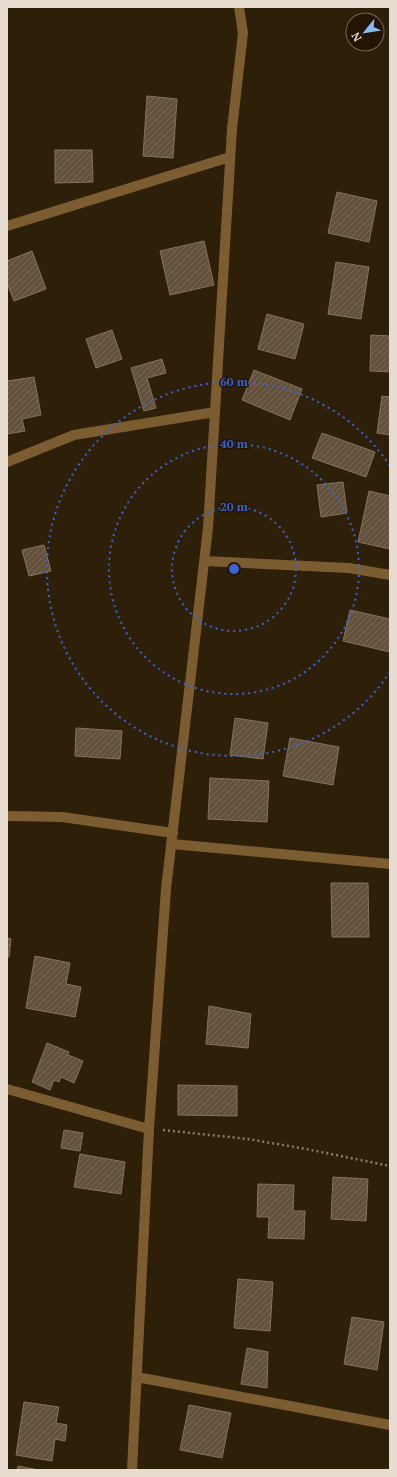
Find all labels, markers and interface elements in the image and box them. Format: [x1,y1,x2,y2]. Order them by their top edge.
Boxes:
north arrow [345,12,385,52]
text: N [348,29,364,44]
text: 60 m [220,374,248,389]
text: 40 m [220,436,248,451]
text: 20 m [220,499,248,514]
centre of rings [227,562,241,576]

